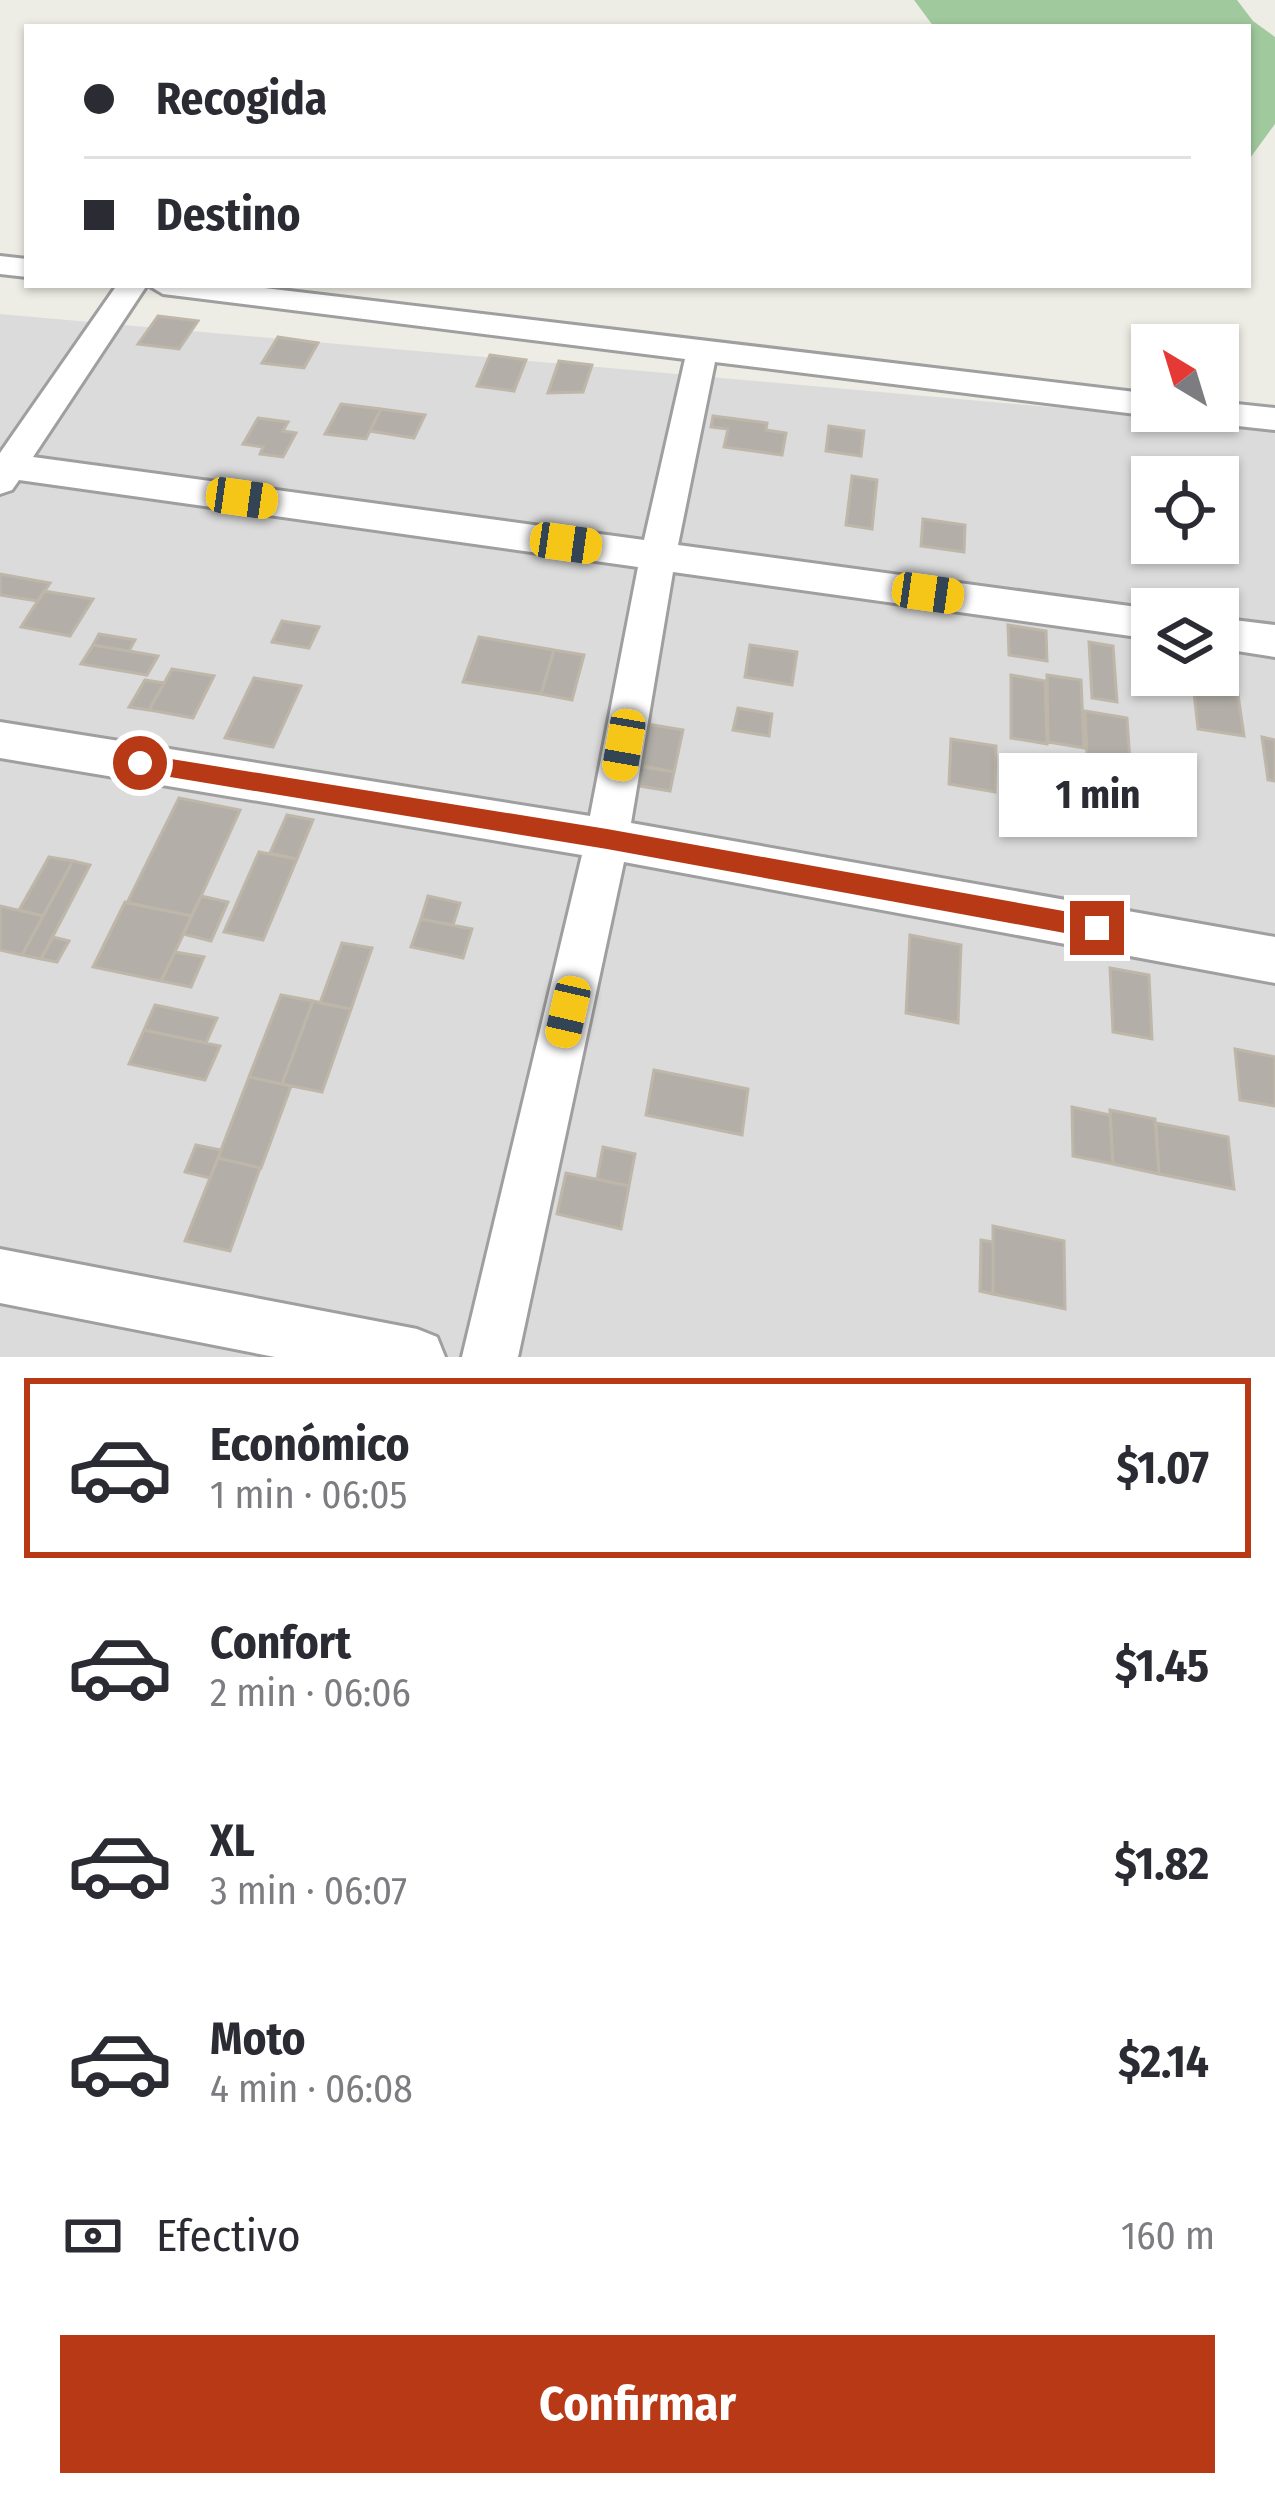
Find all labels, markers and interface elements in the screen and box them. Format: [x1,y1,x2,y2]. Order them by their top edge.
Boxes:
text: Recogida [156,72,327,126]
text: Destino [156,188,300,242]
north arrow [1131,324,1239,432]
map controls [1131,324,1239,696]
button: locate [1131,456,1239,564]
car [204,475,280,521]
car [528,520,604,566]
car [890,570,966,616]
button: layers [1131,588,1239,696]
car [600,706,648,784]
route start [113,736,167,790]
callout: 1 min [998,754,1196,838]
text: 1 min [1056,772,1140,818]
route end [1070,901,1124,955]
car [542,973,594,1051]
icon: car [66,1414,174,1522]
text: Económico [210,1418,410,1472]
text: $1.07 [1117,1441,1209,1495]
text: 1 min · 06:05 [210,1472,408,1518]
icon: car [66,1612,174,1720]
text: Confort [210,1616,351,1670]
text: $1.45 [1115,1639,1209,1693]
text: 2 min · 06:06 [210,1670,411,1716]
icon: car [66,1810,174,1918]
text: XL [210,1814,255,1868]
text: $1.82 [1114,1837,1209,1891]
text: 3 min · 06:07 [210,1868,407,1914]
icon: car [66,2008,174,2116]
text: Moto [210,2012,306,2066]
text: $2.14 [1118,2035,1209,2089]
text: 4 min · 06:08 [210,2066,413,2112]
icon: cash [60,2203,126,2269]
text: Efectivo [156,2209,301,2263]
text: 160 m [1121,2213,1215,2259]
button: Confirmar [60,2335,1215,2473]

